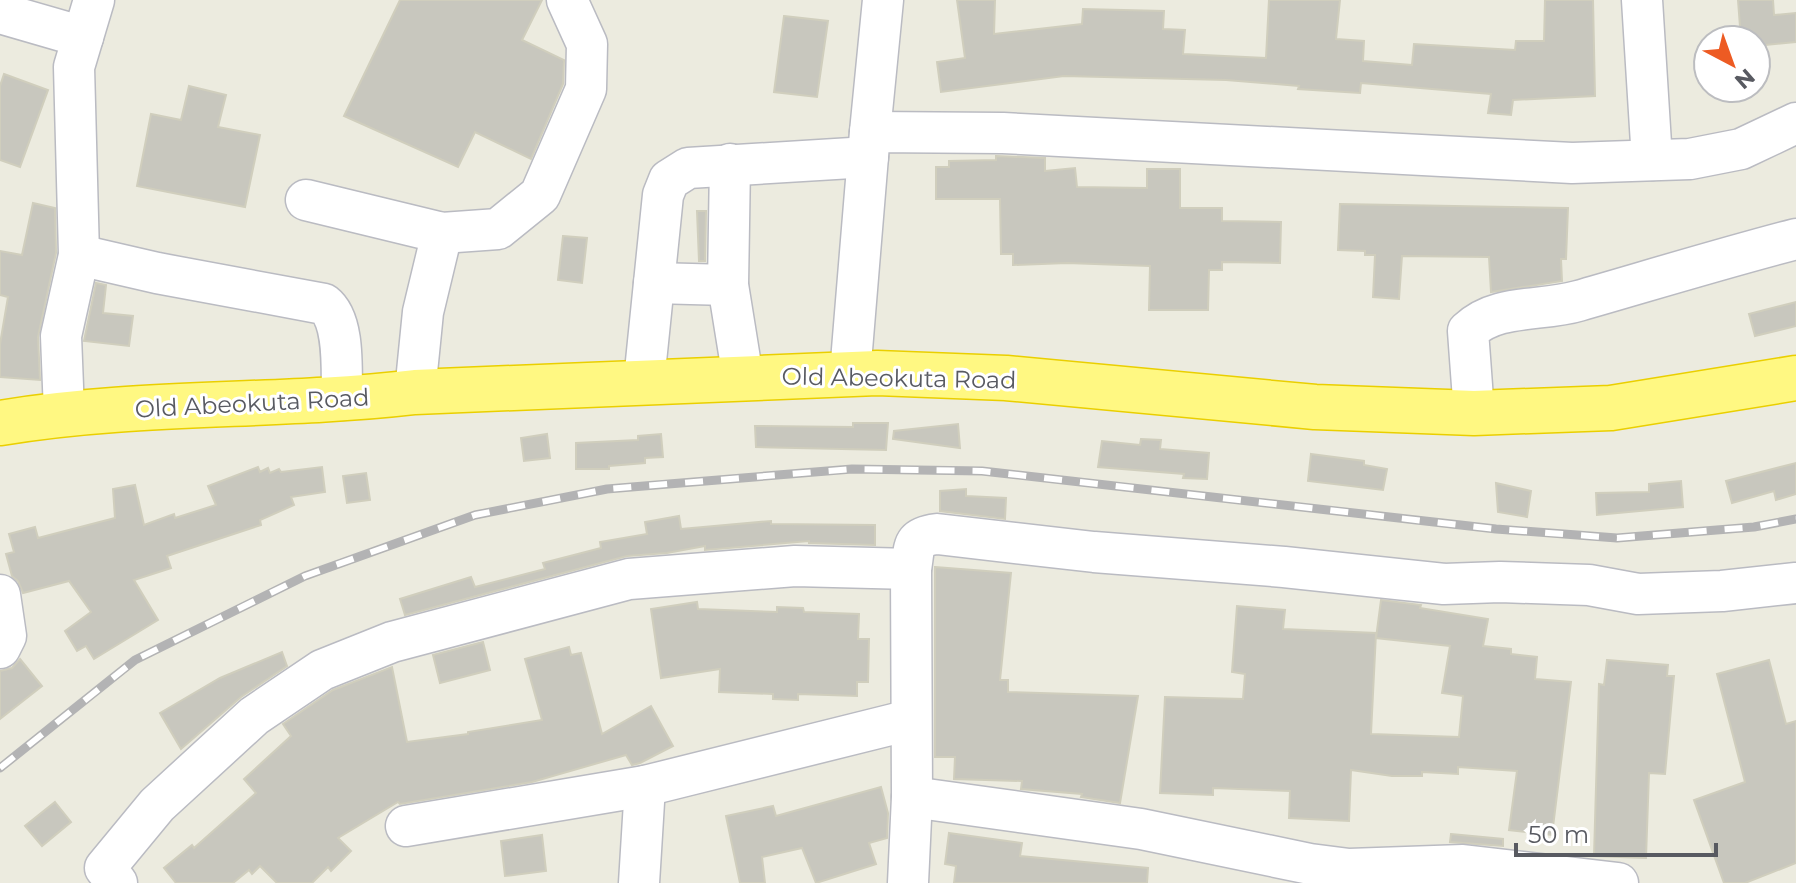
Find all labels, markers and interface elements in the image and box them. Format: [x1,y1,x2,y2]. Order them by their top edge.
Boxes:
north arrow [1692,24,1772,104]
text: N [1729,63,1760,95]
street label: Old Abeokuta Road [781,361,1017,395]
street label: Old Abeokuta Road [134,382,370,424]
scale bar [1516,807,1716,857]
text: 50 m [1528,820,1589,849]

